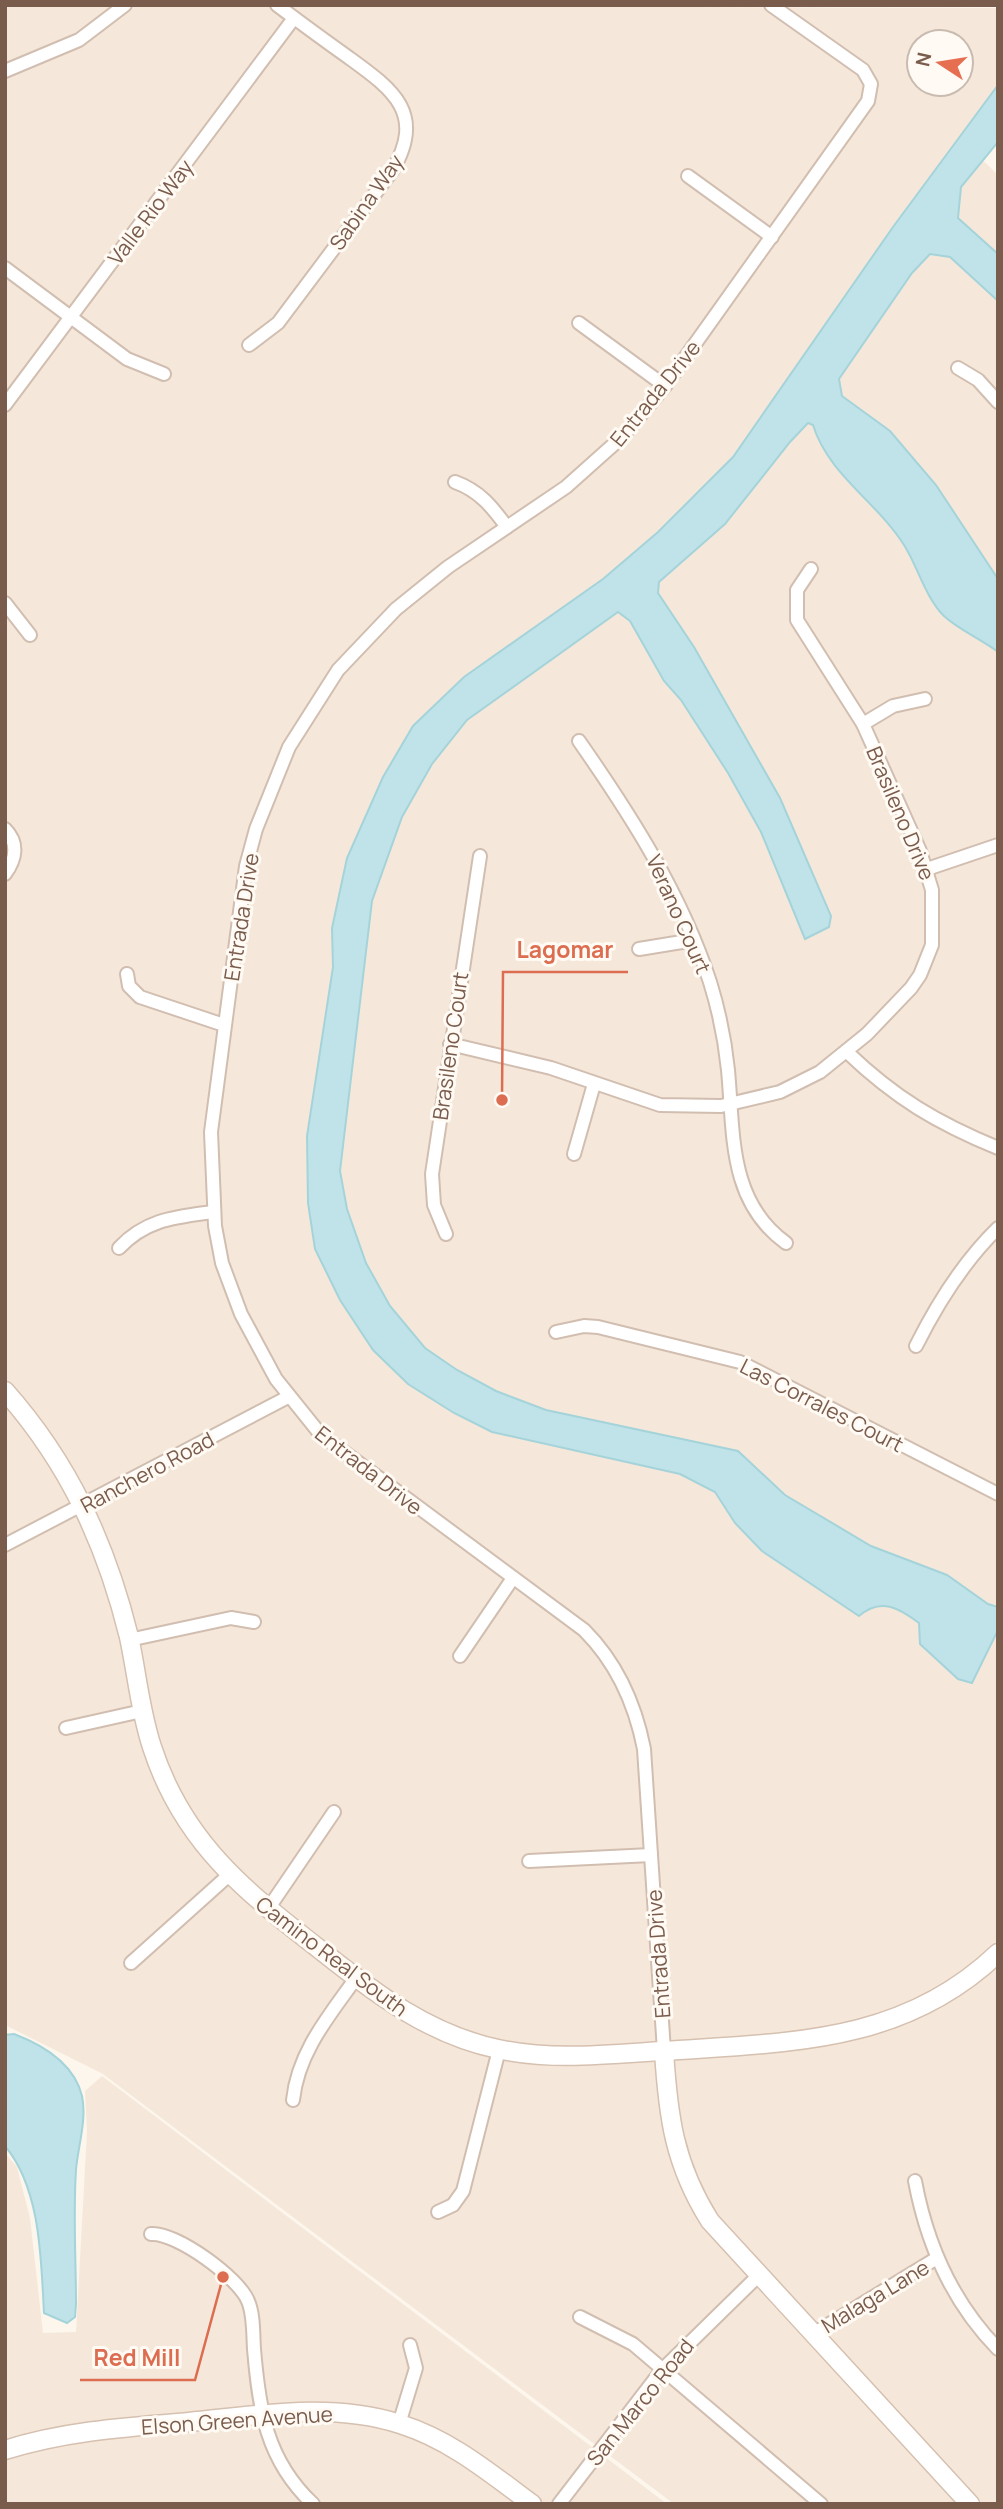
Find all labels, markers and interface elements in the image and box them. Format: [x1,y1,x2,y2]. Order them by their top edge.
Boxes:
north arrow [905,28,975,98]
text: N [909,50,938,69]
street label: Sabina Way [323,148,409,256]
street label: Valle Rio Way [101,154,199,270]
street label: Entrada Drive [604,334,706,452]
street label: Brasileno Drive [860,742,942,884]
street label: Verano Court [640,850,718,978]
street label: Entrada Drive [217,851,265,983]
callout: Lagomar [503,928,628,972]
text: Lagomar [516,933,614,965]
street label: Brasileno Court [426,970,474,1122]
street label: Las Corrales Court [736,1352,908,1458]
street label: Entrada Drive [310,1419,428,1521]
street label: Ranchero Road [75,1425,219,1519]
street label: Entrada Drive [640,1889,676,2019]
street label: Camino Real South [250,1890,414,2022]
street label: Malaga Lane [816,2253,934,2339]
street label: San Marco Road [580,2333,700,2471]
callout: Red Mill [80,2336,195,2380]
text: Red Mill [94,2341,180,2373]
street label: Elson Green Avenue [140,2399,334,2441]

